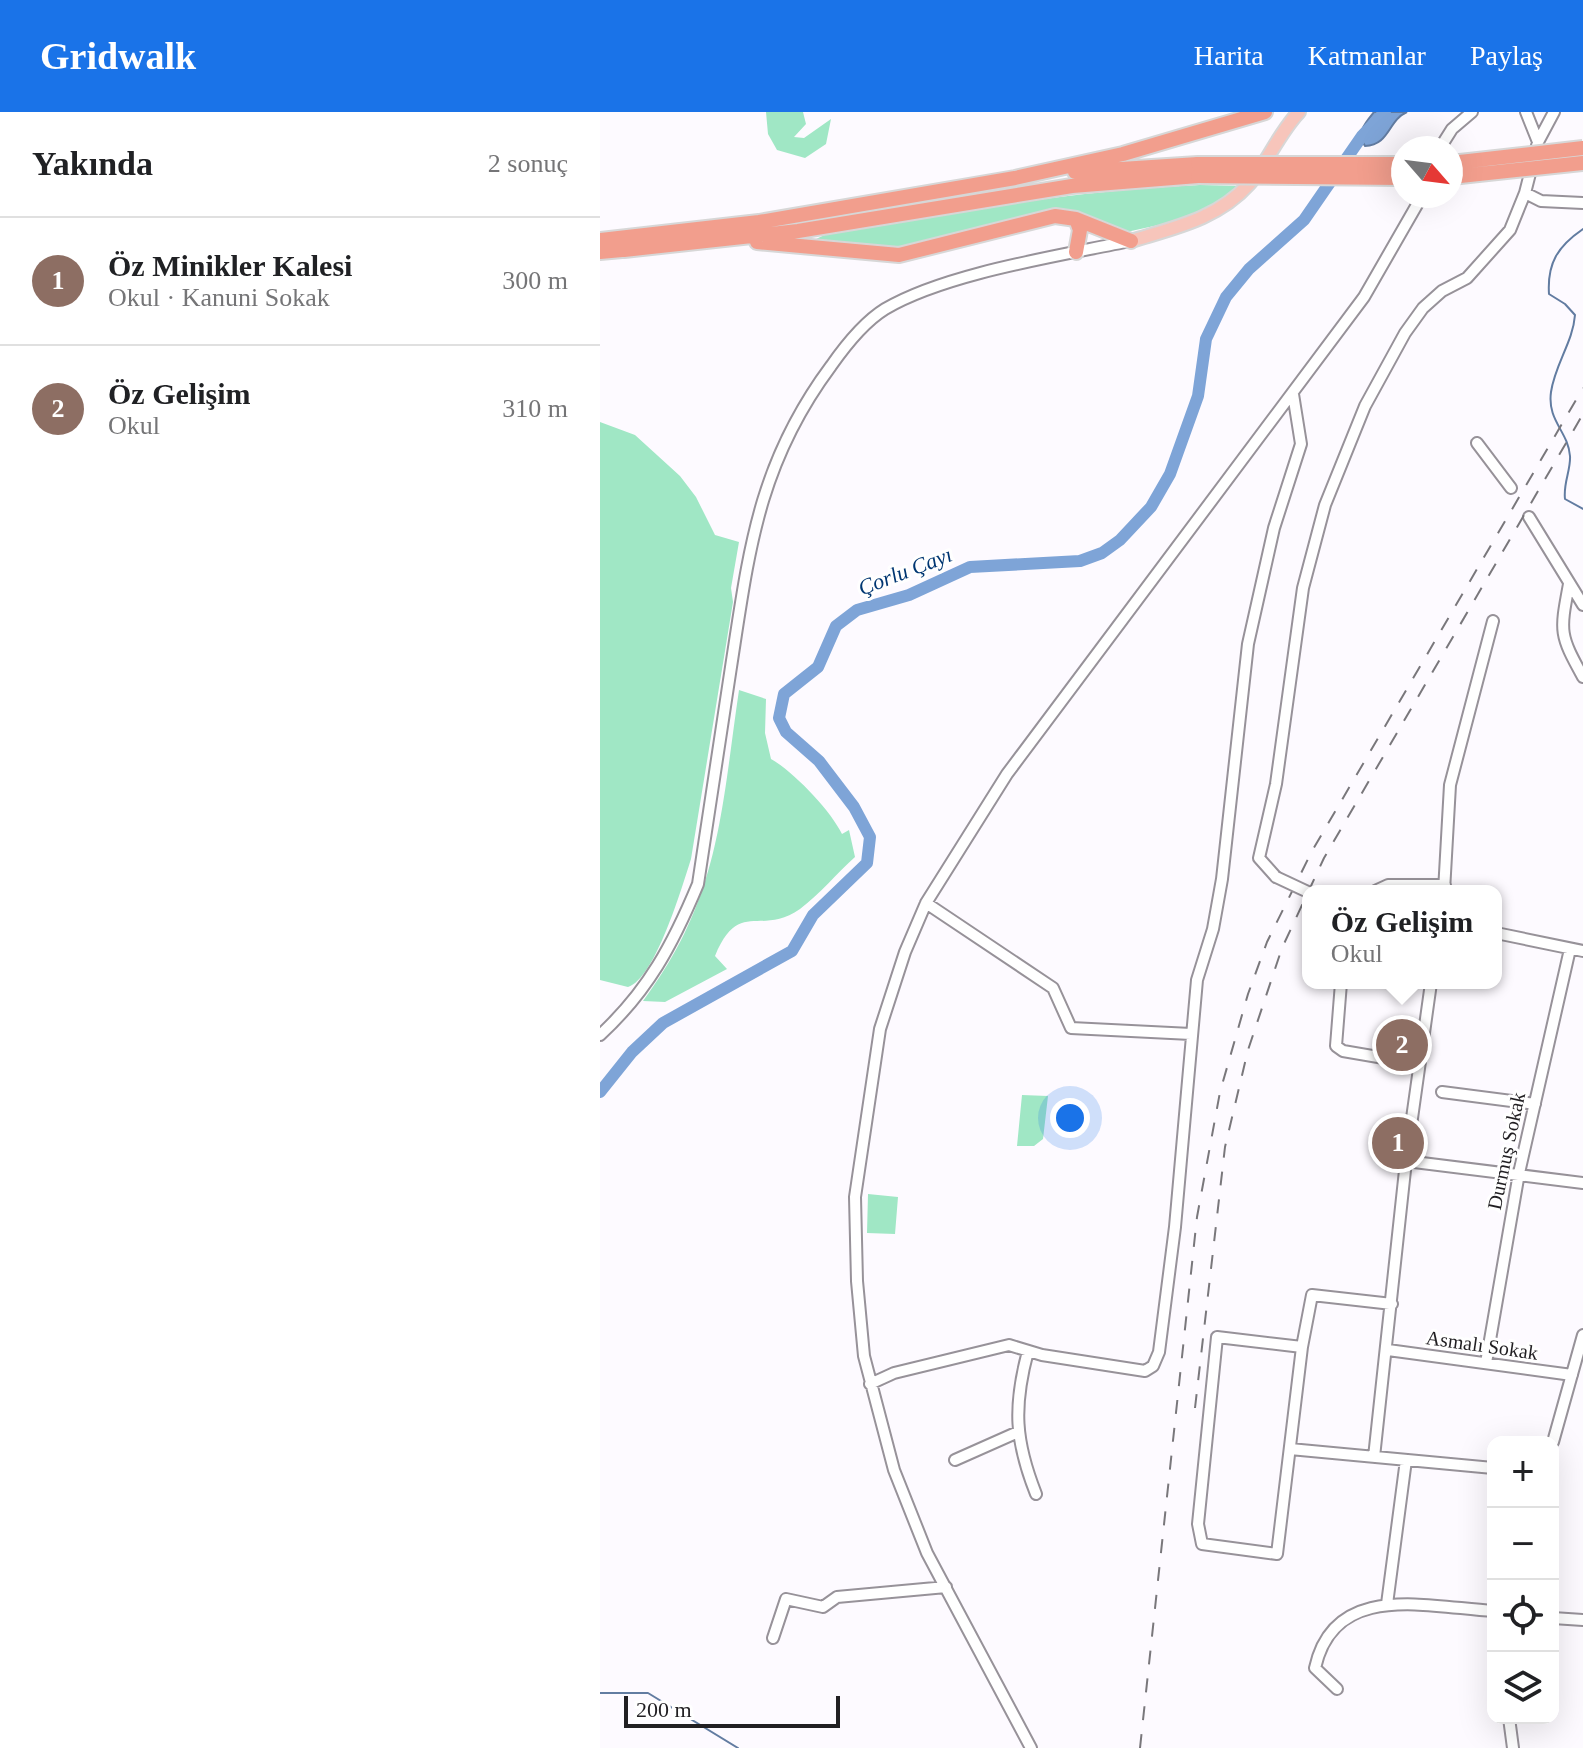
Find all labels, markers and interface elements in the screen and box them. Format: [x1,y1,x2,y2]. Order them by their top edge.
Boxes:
text: Gridwalk [40,35,196,77]
text: Harita [1194,40,1264,71]
text: Katmanlar [1308,40,1426,71]
text: Paylaş [1470,40,1543,71]
north arrow [1391,136,1463,208]
text: Yakında [32,145,153,182]
text: 2 sonuç [488,149,568,178]
text: Öz Minikler Kalesi [108,249,352,282]
text: 1 [52,266,65,295]
text: 300 m [502,266,568,295]
text: Okul · Kanuni Sokak [108,283,330,312]
text: Öz Gelişim [108,377,250,410]
text: 2 [52,394,65,423]
text: 310 m [502,394,568,423]
text: Okul [108,411,160,440]
water label: Çorlu Çayı [855,542,955,600]
popup [1302,885,1502,989]
text: Öz Gelişim [1331,905,1473,938]
text: Okul [1331,939,1383,968]
pin: 2 [1376,1015,1428,1075]
street label: Durmuş Sokak [1483,1090,1530,1212]
your location [1050,1098,1090,1138]
pin: 1 [1372,1113,1424,1173]
street label: Asmalı Sokak [1425,1326,1539,1364]
map controls [1487,1436,1559,1724]
button: + [1487,1436,1559,1508]
button: − [1487,1508,1559,1580]
button: locate [1487,1580,1559,1652]
button: layers [1487,1652,1559,1724]
scale bar [624,1692,840,1728]
text: 200 m [636,1697,692,1722]

